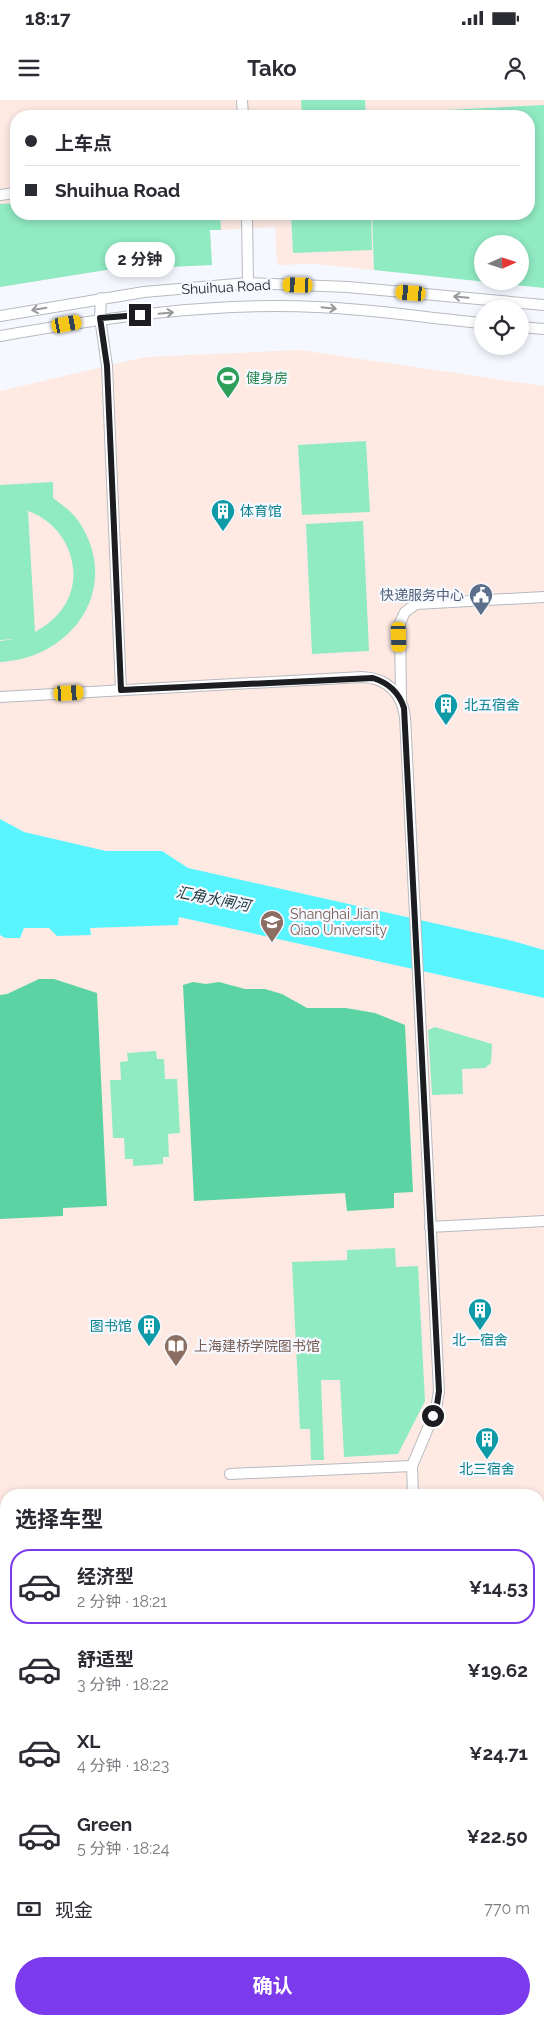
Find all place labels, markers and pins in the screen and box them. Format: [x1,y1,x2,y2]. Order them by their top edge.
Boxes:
sports icon: 健身房 [215,365,241,399]
place label: 健身房 [246,370,288,386]
building icon: 体育馆 [210,498,236,532]
place label: 体育馆 [240,503,282,519]
public building icon: 快递服务中心 [468,582,494,616]
place label: 快递服务中心 [380,587,464,603]
building icon: 北五宿舍 [433,692,459,726]
place label: 北五宿舍 [464,697,520,713]
place label: Shanghai Jian Qiao University [290,906,388,938]
school or university icon: Shanghai Jian Qiao University [259,909,285,943]
building icon: 北一宿舍 [467,1297,493,1331]
building icon: 图书馆 [136,1313,162,1347]
place label: 图书馆 [90,1318,132,1334]
place label: 北一宿舍 [452,1332,508,1348]
library icon: 上海建桥学院图书馆 [163,1333,189,1367]
place label: 上海建桥学院图书馆 [194,1338,320,1354]
building icon: 北三宿舍 [474,1426,500,1460]
place label: 北三宿舍 [459,1461,515,1477]

